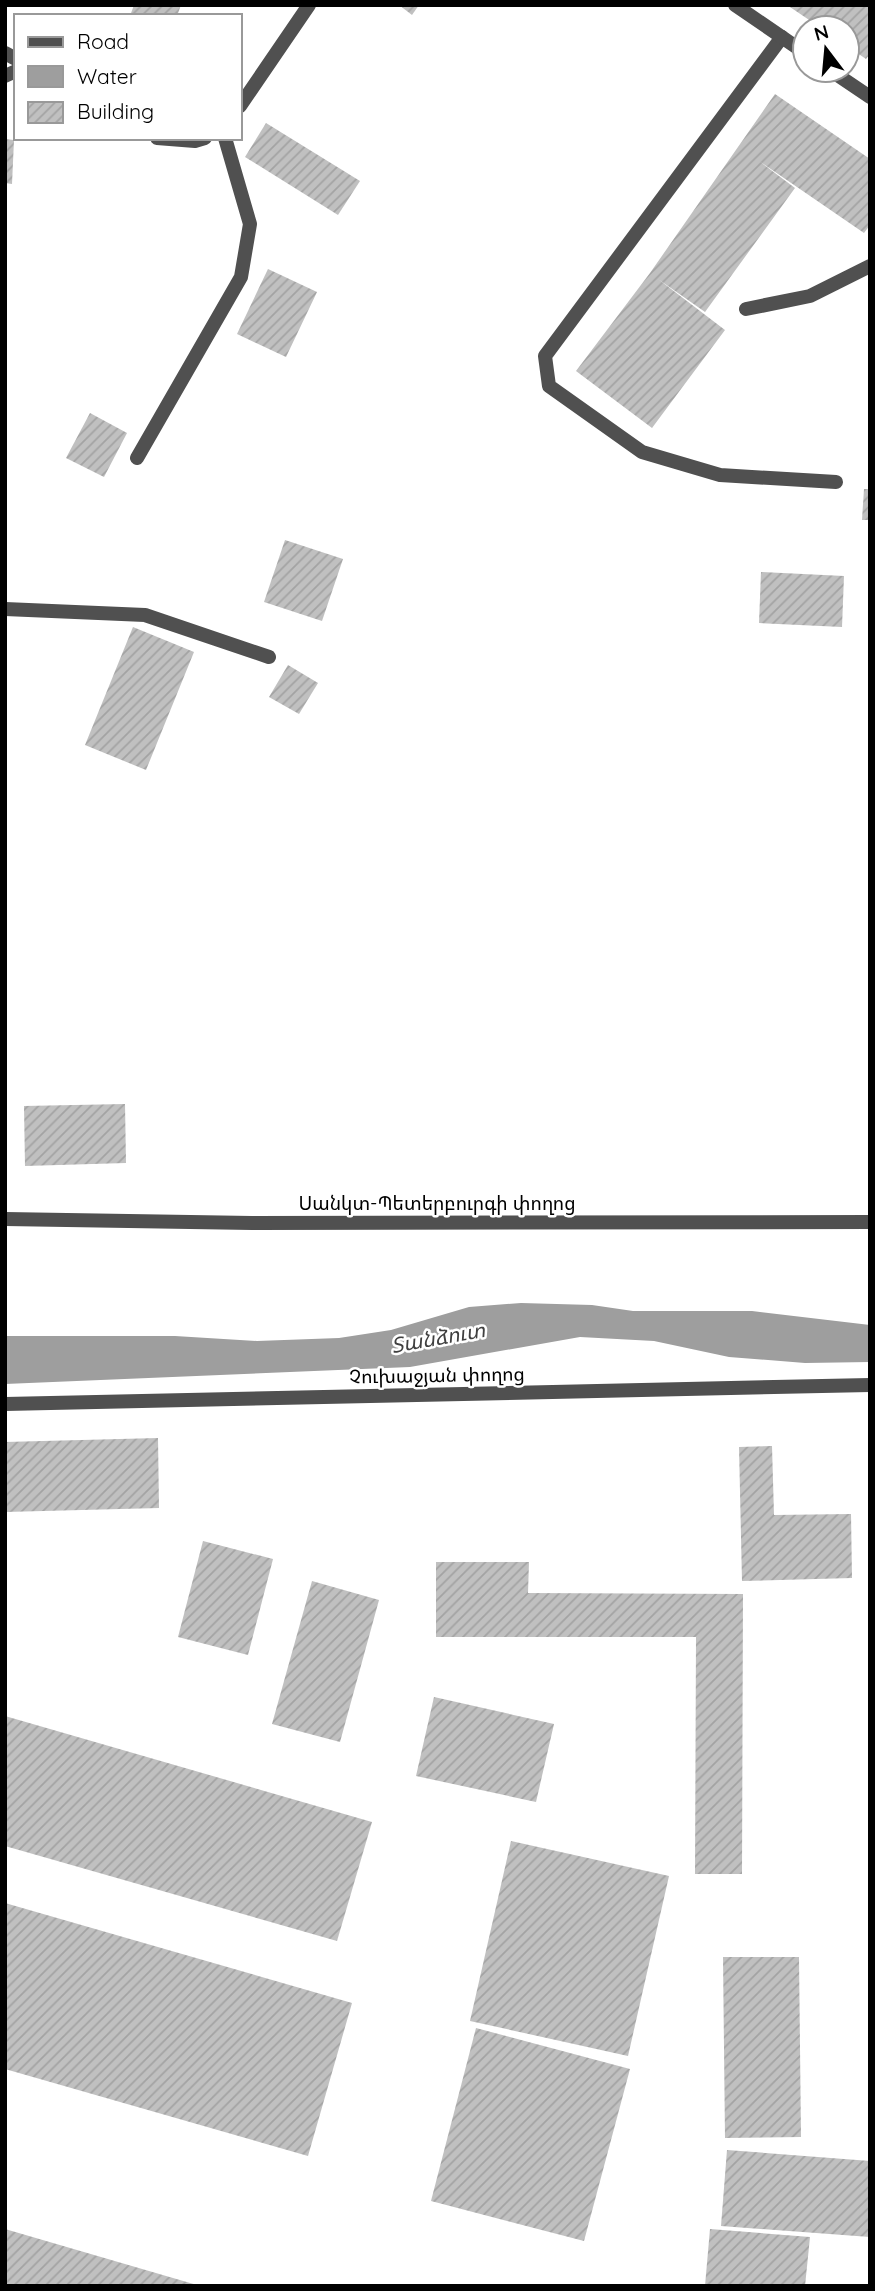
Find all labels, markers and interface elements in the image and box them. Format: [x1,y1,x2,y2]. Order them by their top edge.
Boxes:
legend [14,14,242,140]
north arrow [791,14,861,84]
text: N [811,19,831,46]
text: Road [77,28,129,54]
text: Water [77,63,137,89]
text: Building [77,98,154,124]
street label: Սանկտ-Պետերբուրգի փողոց [298,1191,576,1215]
water label: Տանձուտ [389,1316,487,1358]
street label: Չուխաջյան փողոց [349,1361,525,1389]

